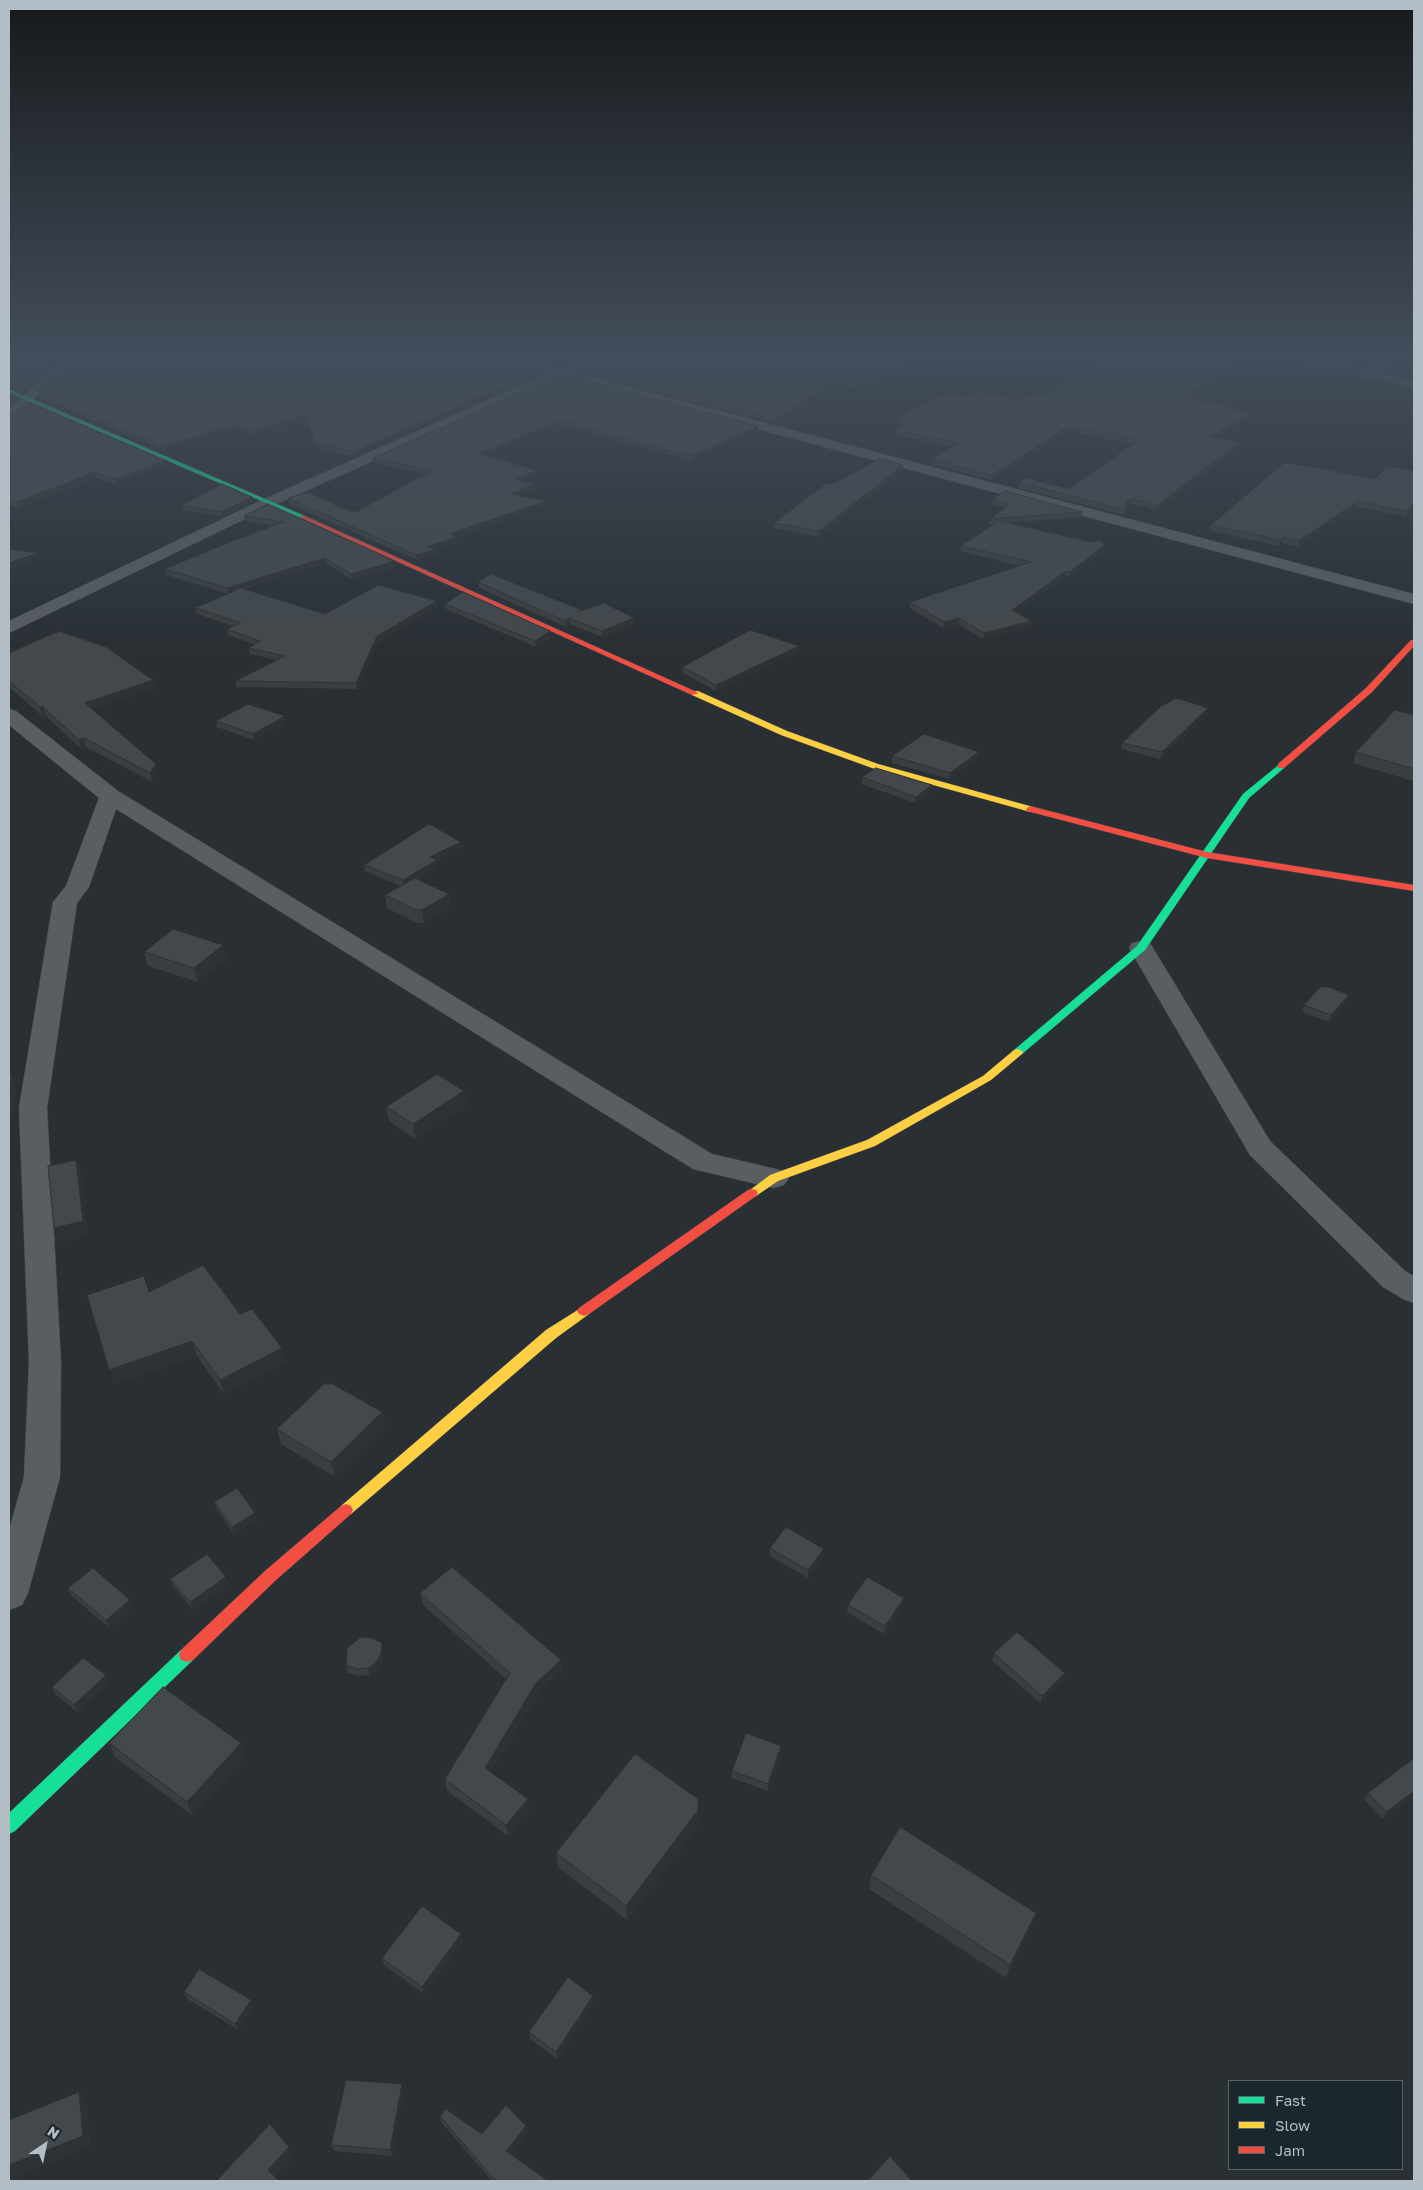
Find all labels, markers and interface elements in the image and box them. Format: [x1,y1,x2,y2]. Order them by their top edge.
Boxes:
legend [1228,2080,1403,2170]
text: Fast [1275,2091,1306,2109]
text: Slow [1275,2116,1310,2134]
north arrow [20,2120,70,2170]
text: N [44,2122,63,2142]
text: Jam [1275,2141,1305,2159]

